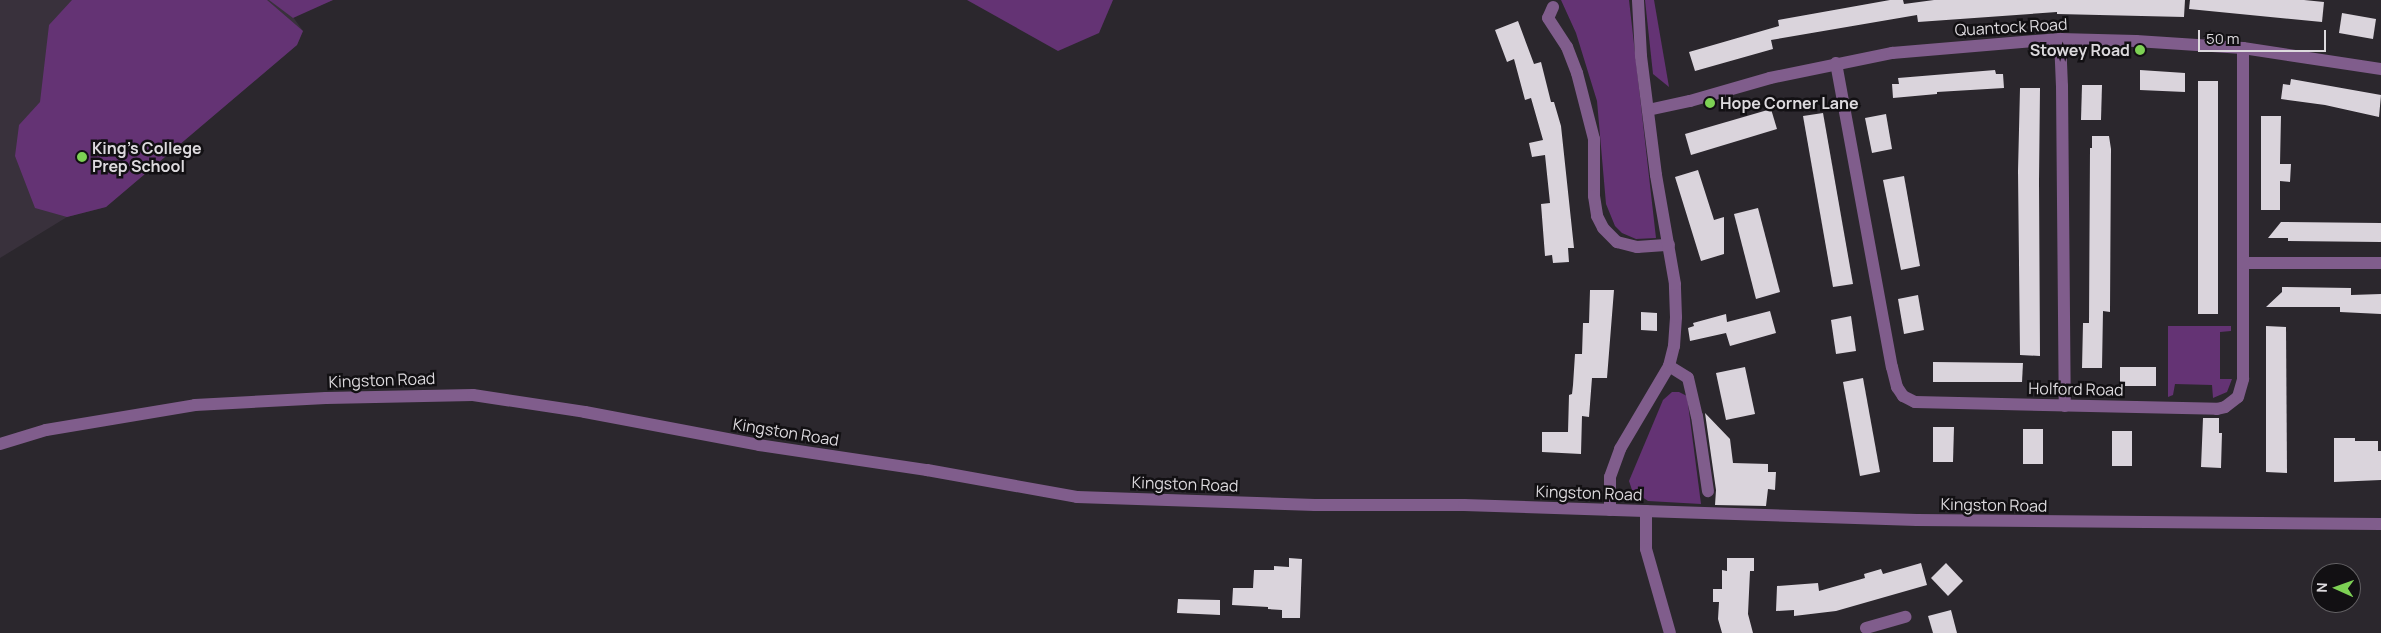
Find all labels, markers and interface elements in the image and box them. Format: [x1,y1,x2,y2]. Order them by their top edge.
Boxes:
street label: Quantock Road [1954,14,2068,40]
scale bar [2201,20,2328,52]
text: 50 m [2206,28,2240,49]
place label: Stowey Road [2030,40,2130,60]
marker: Stowey Road [2134,44,2146,56]
place label: Hope Corner Lane [1720,93,1859,113]
marker: Hope Corner Lane [1704,97,1716,109]
place label: King's College Prep School [92,138,201,176]
marker: King's College Prep School [76,151,88,163]
street label: Kingston Road [328,369,436,391]
street label: Holford Road [2028,379,2124,399]
street label: Kingston Road [732,414,840,450]
street label: Kingston Road [1131,473,1239,495]
street label: Kingston Road [1535,482,1643,504]
street label: Kingston Road [1940,494,2048,516]
north arrow [2311,563,2361,613]
text: N [2312,582,2331,593]

